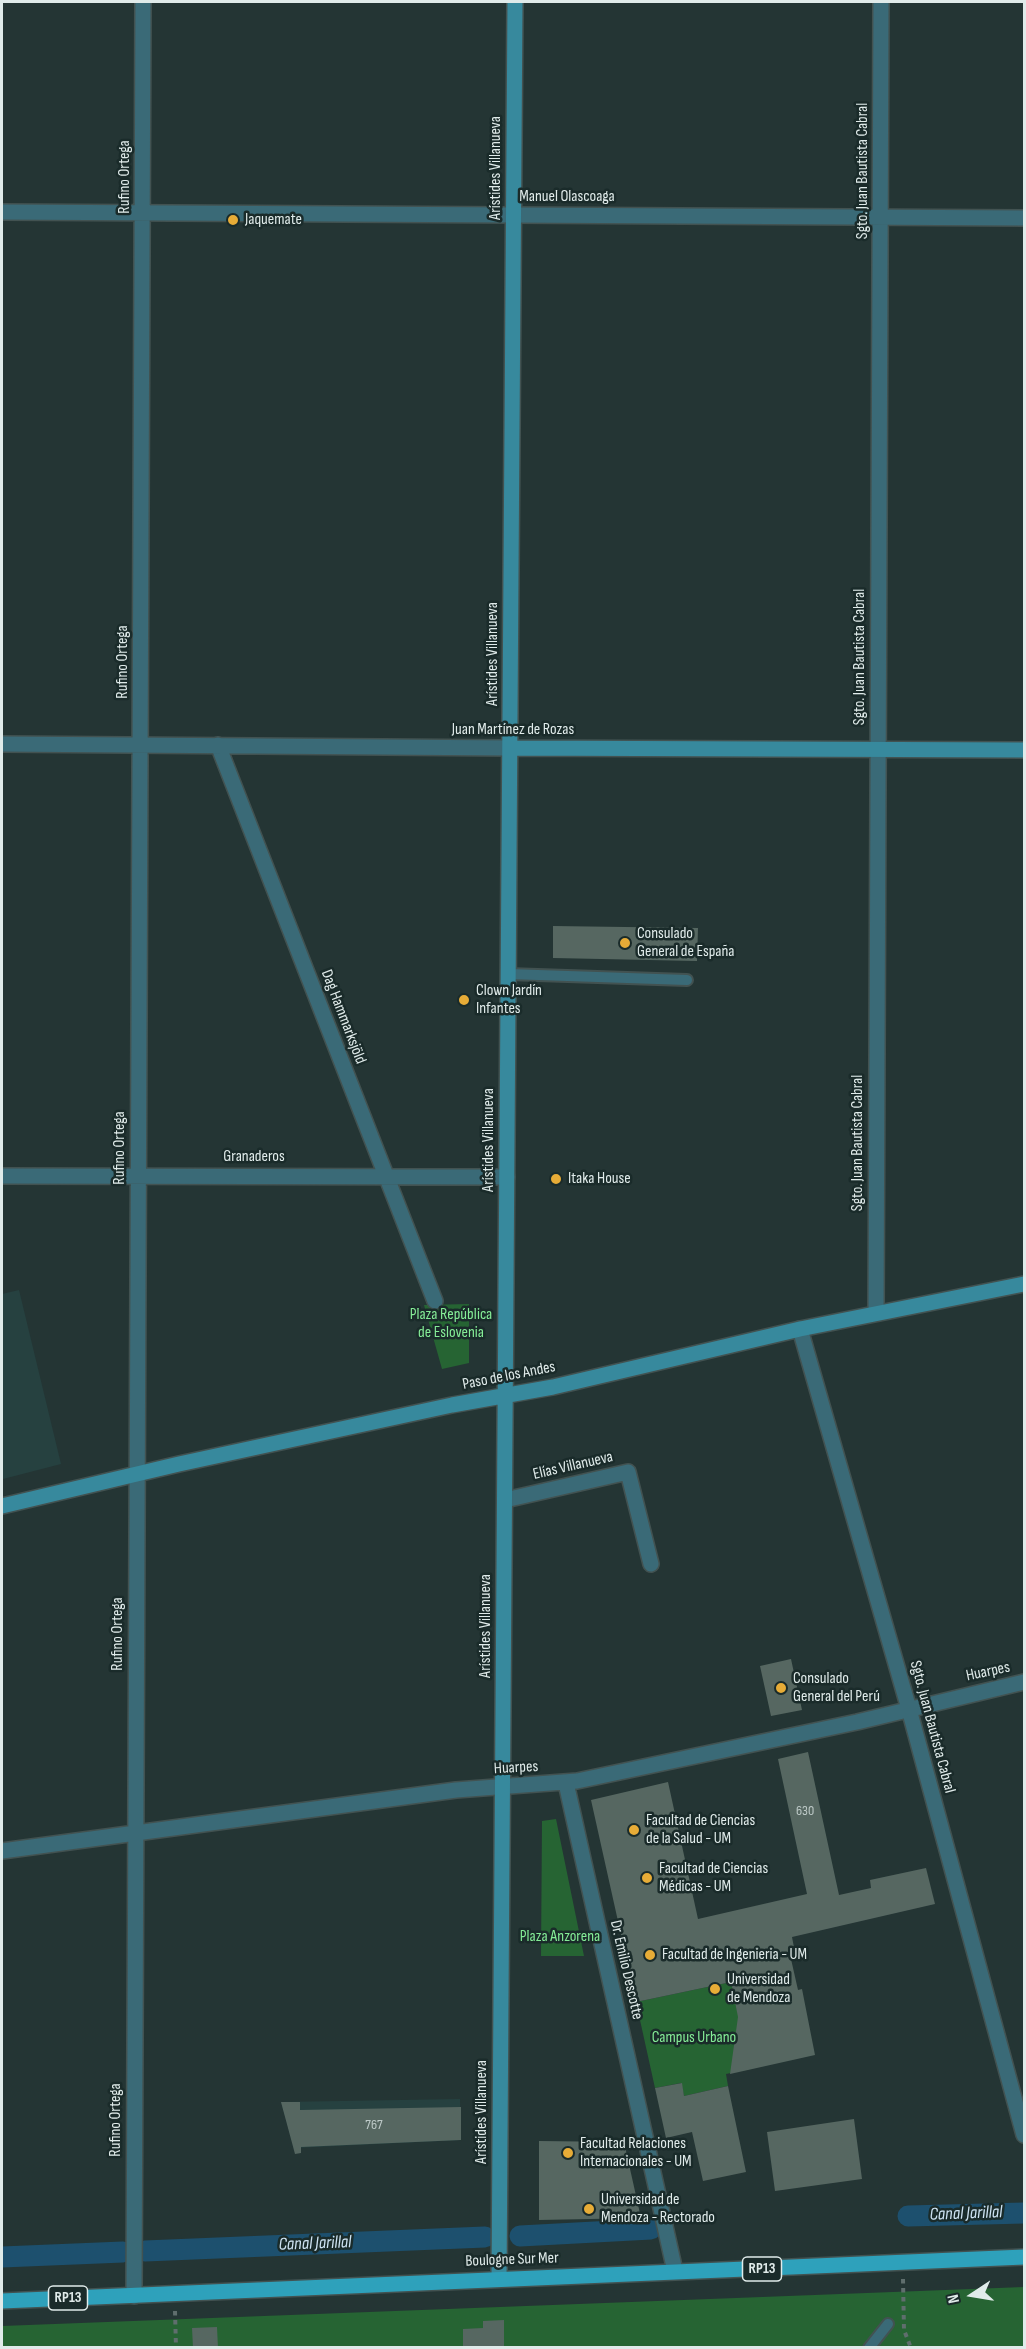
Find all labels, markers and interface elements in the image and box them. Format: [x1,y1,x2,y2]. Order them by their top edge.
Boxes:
street label: Sgto. Juan Bautista Cabral [853,103,873,239]
street label: Arístides Villanueva [486,116,506,220]
street label: Rufino Ortega [115,140,135,214]
street label: Manuel Olascoaga [519,187,615,207]
place label: Jaquemate [245,210,302,230]
marker: Jaquemate [226,213,240,227]
street label: Sgto. Juan Bautista Cabral [850,589,870,725]
street label: Arístides Villanueva [483,602,503,706]
street label: Rufino Ortega [113,625,133,699]
street label: Juan Martínez de Rozas [452,720,574,740]
place label: Consulado General de España [637,924,735,962]
marker: Consulado General de España [618,936,632,950]
street label: Dag Hammarksjöld [316,967,370,1067]
place label: Clown Jardín Infantes [476,981,542,1019]
marker: Clown Jardín Infantes [457,993,471,1007]
street label: Sgto. Juan Bautista Cabral [848,1075,868,1211]
street label: Arístides Villanueva [479,1088,499,1192]
street label: Rufino Ortega [110,1111,130,1185]
street label: Granaderos [223,1147,285,1167]
place label: Itaka House [568,1169,631,1189]
marker: Itaka House [549,1172,563,1186]
park label: Plaza República de Eslovenia [410,1305,492,1343]
street label: Paso de los Andes [461,1358,557,1394]
street label: Elías Villanueva [531,1448,615,1484]
street label: Arístides Villanueva [476,1574,496,1678]
street label: Rufino Ortega [108,1597,128,1671]
street label: Huarpes [964,1658,1012,1686]
street label: Sgto. Juan Bautista Cabral [905,1659,959,1795]
place label: Consulado General del Perú [793,1669,880,1707]
marker: Consulado General del Perú [774,1681,788,1695]
street label: Huarpes [493,1757,539,1779]
house number: 630 [796,1803,814,1819]
place label: Facultad de Ciencias de la Salud - UM [646,1811,755,1849]
marker: Facultad de Ciencias de la Salud - UM [627,1823,641,1837]
place label: Facultad de Ciencias Médicas - UM [659,1859,768,1897]
marker: Facultad de Ciencias Médicas - UM [640,1871,654,1885]
street label: Dr. Emilio Descotte [605,1918,647,2022]
park label: Plaza Anzorena [520,1927,600,1947]
place label: Facultad de Ingenieria - UM [662,1945,807,1965]
marker: Facultad de Ingenieria - UM [643,1948,657,1962]
place label: Universidad de Mendoza [727,1970,791,2008]
marker: Universidad de Mendoza [708,1982,722,1996]
park label: Campus Urbano [652,2028,736,2048]
street label: Arístides Villanueva [472,2060,492,2164]
street label: Rufino Ortega [106,2083,126,2157]
house number: 767 [365,2117,383,2133]
place label: Facultad Relaciones Internacionales - UM [580,2134,692,2172]
marker: Facultad Relaciones Internacionales - UM [561,2146,575,2160]
place label: Universidad de Mendoza - Rectorado [601,2190,715,2228]
marker: Universidad de Mendoza - Rectorado [582,2202,596,2216]
water label: Canal Jarillal [929,2202,1003,2226]
water label: Canal Jarillal [278,2232,352,2256]
street label: Boulogne Sur Mer [465,2249,559,2271]
road number: RP13 [742,2257,782,2281]
north arrow [942,2265,1002,2325]
road number: RP13 [48,2286,88,2310]
text: N [944,2293,964,2305]

